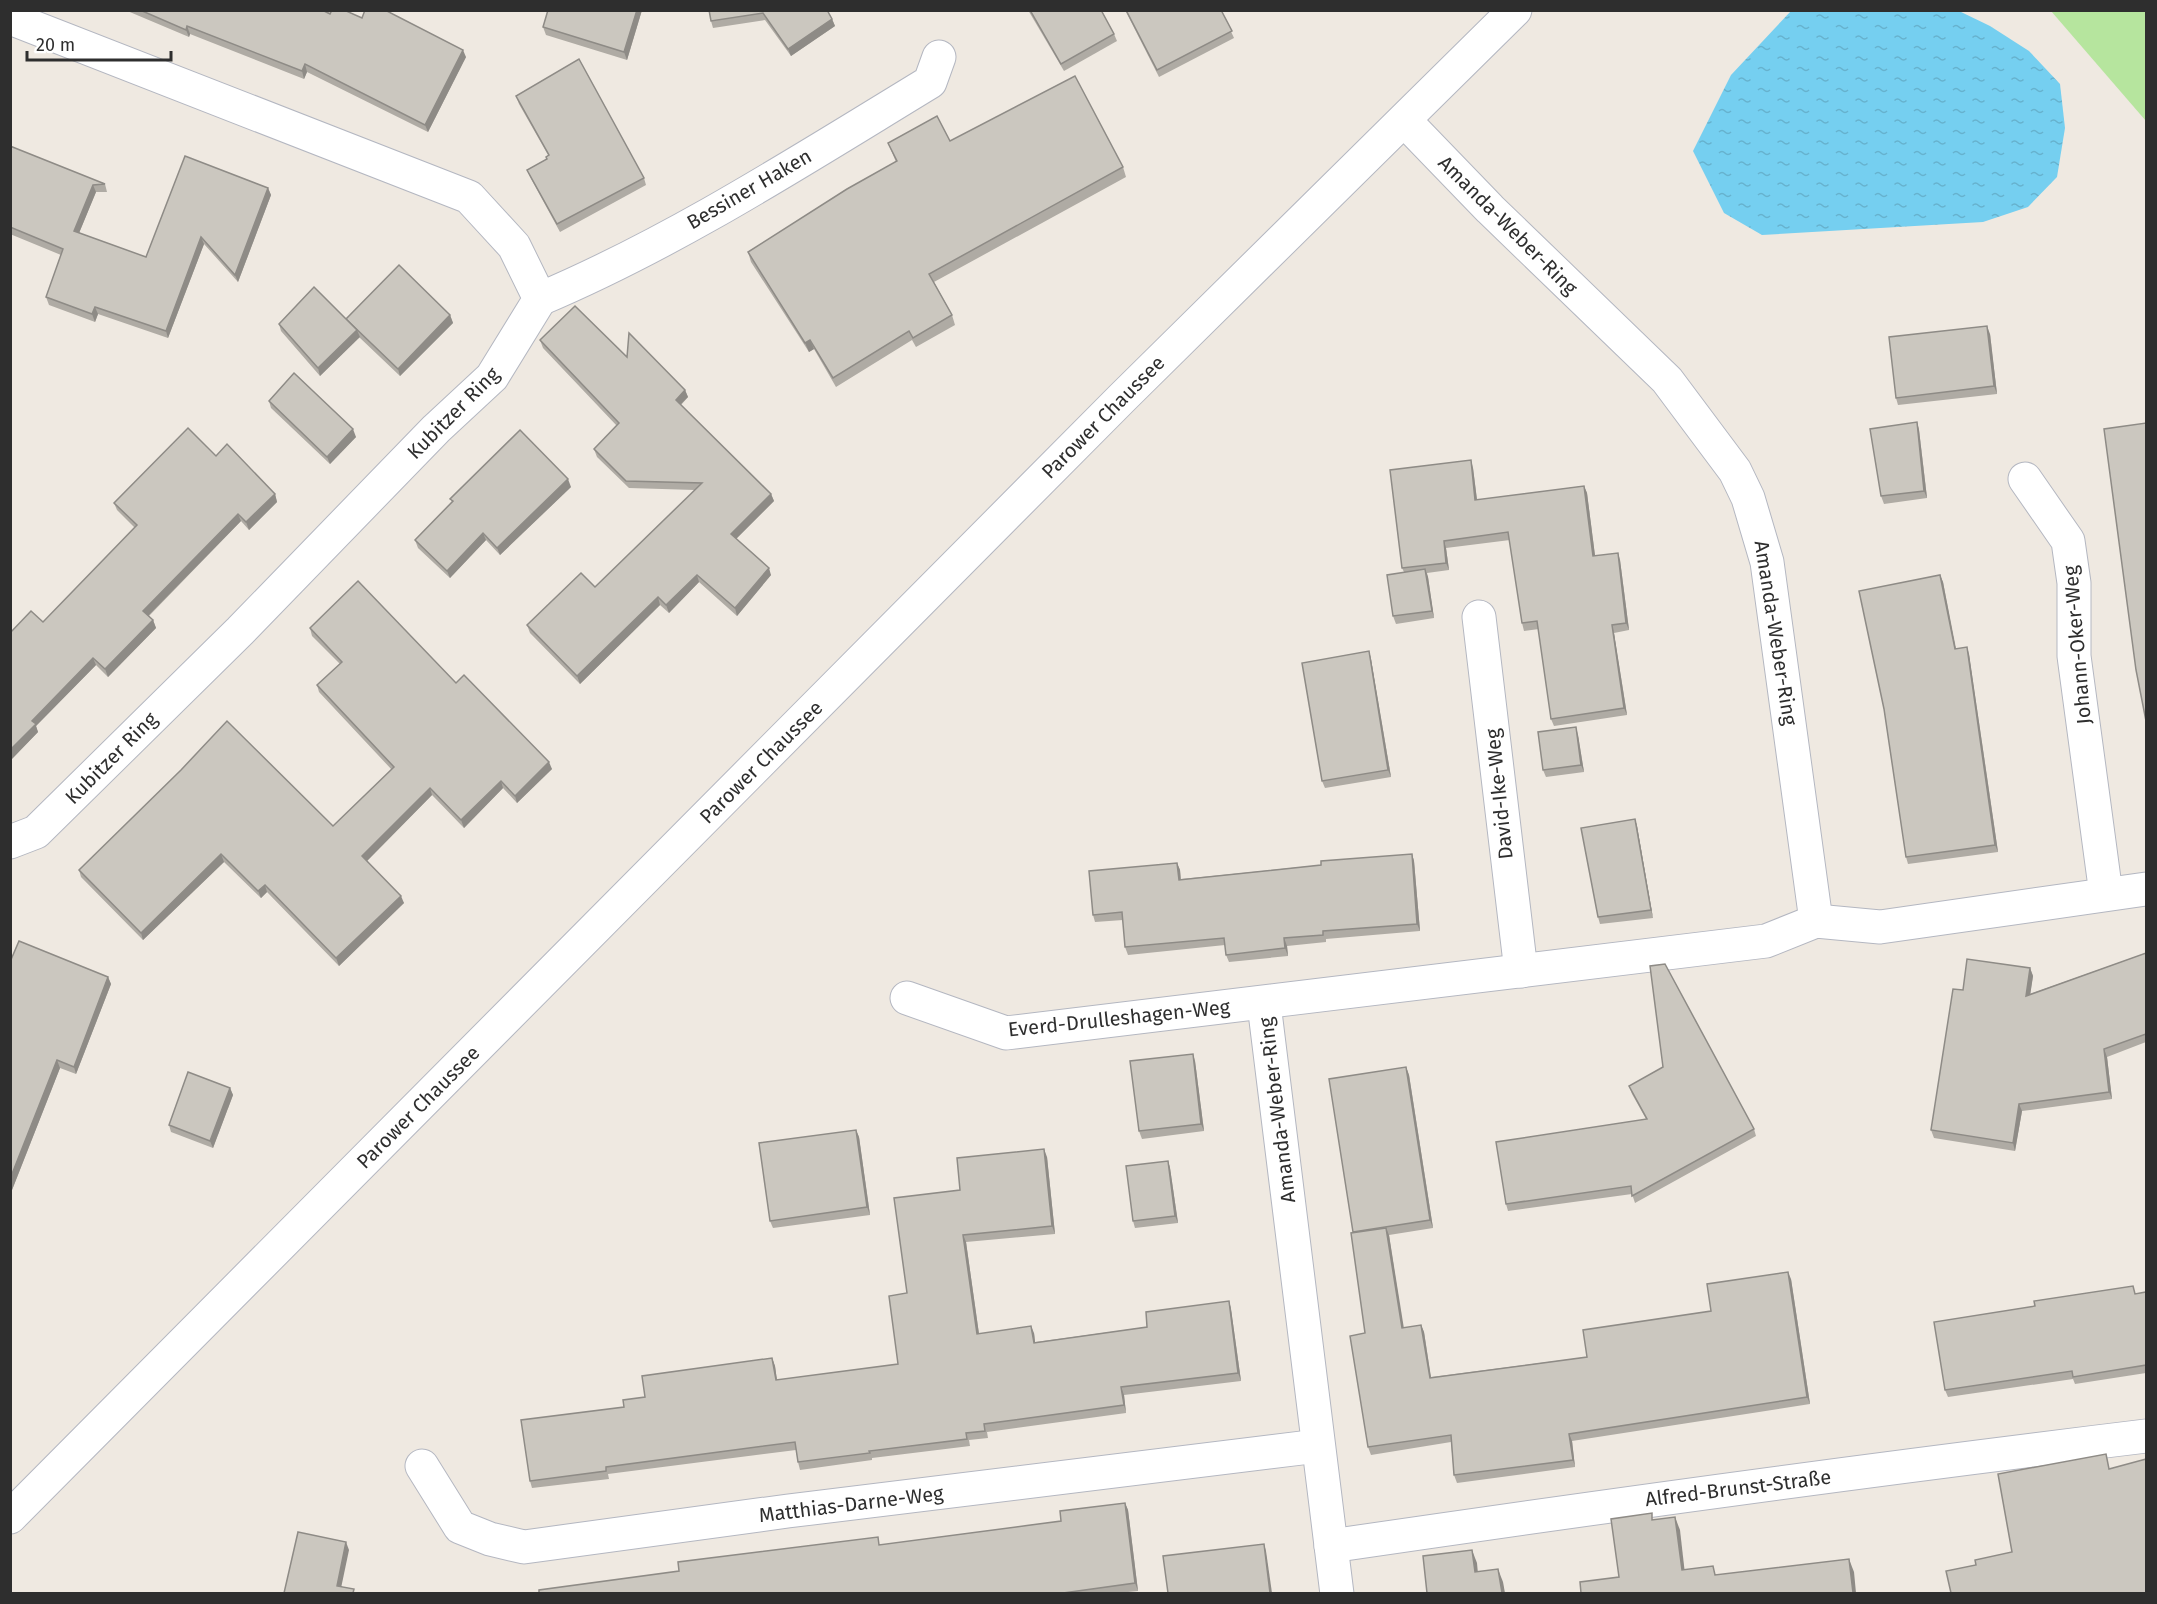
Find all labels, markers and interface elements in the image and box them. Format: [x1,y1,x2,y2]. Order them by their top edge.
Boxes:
scale bar [27,24,171,62]
text: 20 m [36,34,75,56]
street label: Bessiner Haken [682,144,816,234]
street label: Amanda-Weber-Ring [1433,150,1583,300]
street label: Parower Chaussee [1037,351,1169,483]
street label: Kubitzer Ring [402,362,504,464]
street label: Amanda-Weber-Ring [1750,539,1803,728]
street label: Johann-Oker-Weg [2058,564,2096,725]
street label: Parower Chaussee [695,696,827,828]
street label: Kubitzer Ring [60,707,162,809]
street label: David-Ike-Weg [1480,727,1518,861]
street label: Everd-Drulleshagen-Weg [1007,994,1232,1042]
street label: Amanda-Weber-Ring [1254,1015,1300,1204]
street label: Parower Chaussee [352,1041,484,1173]
street label: Alfred-Brunst-Straße [1644,1465,1832,1511]
street label: Matthias-Darne-Weg [757,1481,945,1527]

